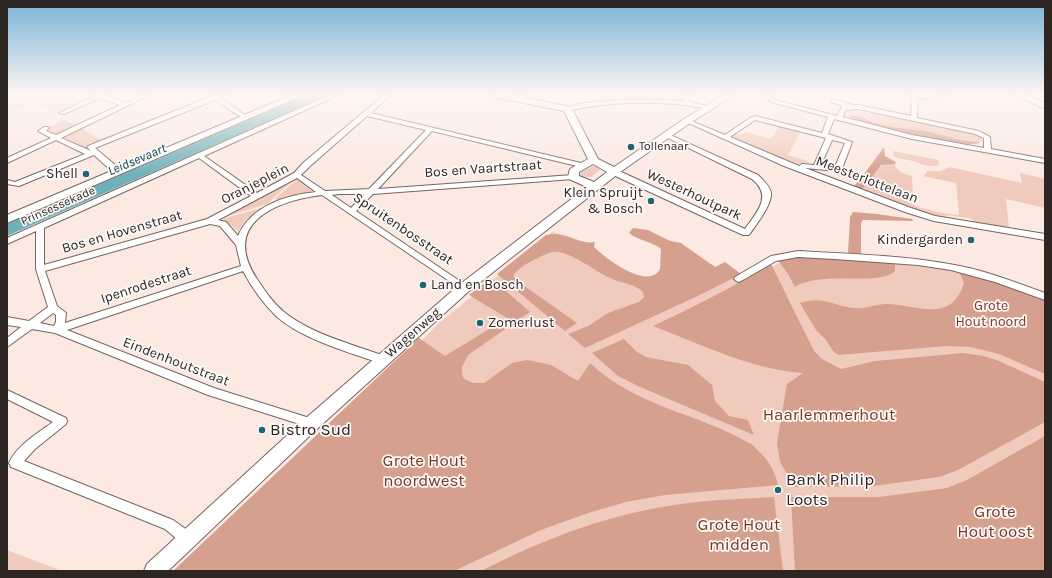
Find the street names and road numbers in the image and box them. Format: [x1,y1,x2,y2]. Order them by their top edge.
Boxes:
street label: Meesterlottelaan [813,153,921,207]
street label: Bos en Vaartstraat [424,157,542,181]
street label: Oranjeplein [218,160,292,208]
street label: Westerhoutpark [644,166,744,224]
street label: Prinsessekade [19,183,97,229]
street label: Spruitenbosstraat [350,189,456,269]
street label: Bos en Hovenstraat [60,207,184,257]
street label: Ipenrodestraat [99,262,193,308]
street label: Wagenweg [382,304,444,362]
street label: Eindenhoutstraat [120,334,232,390]

